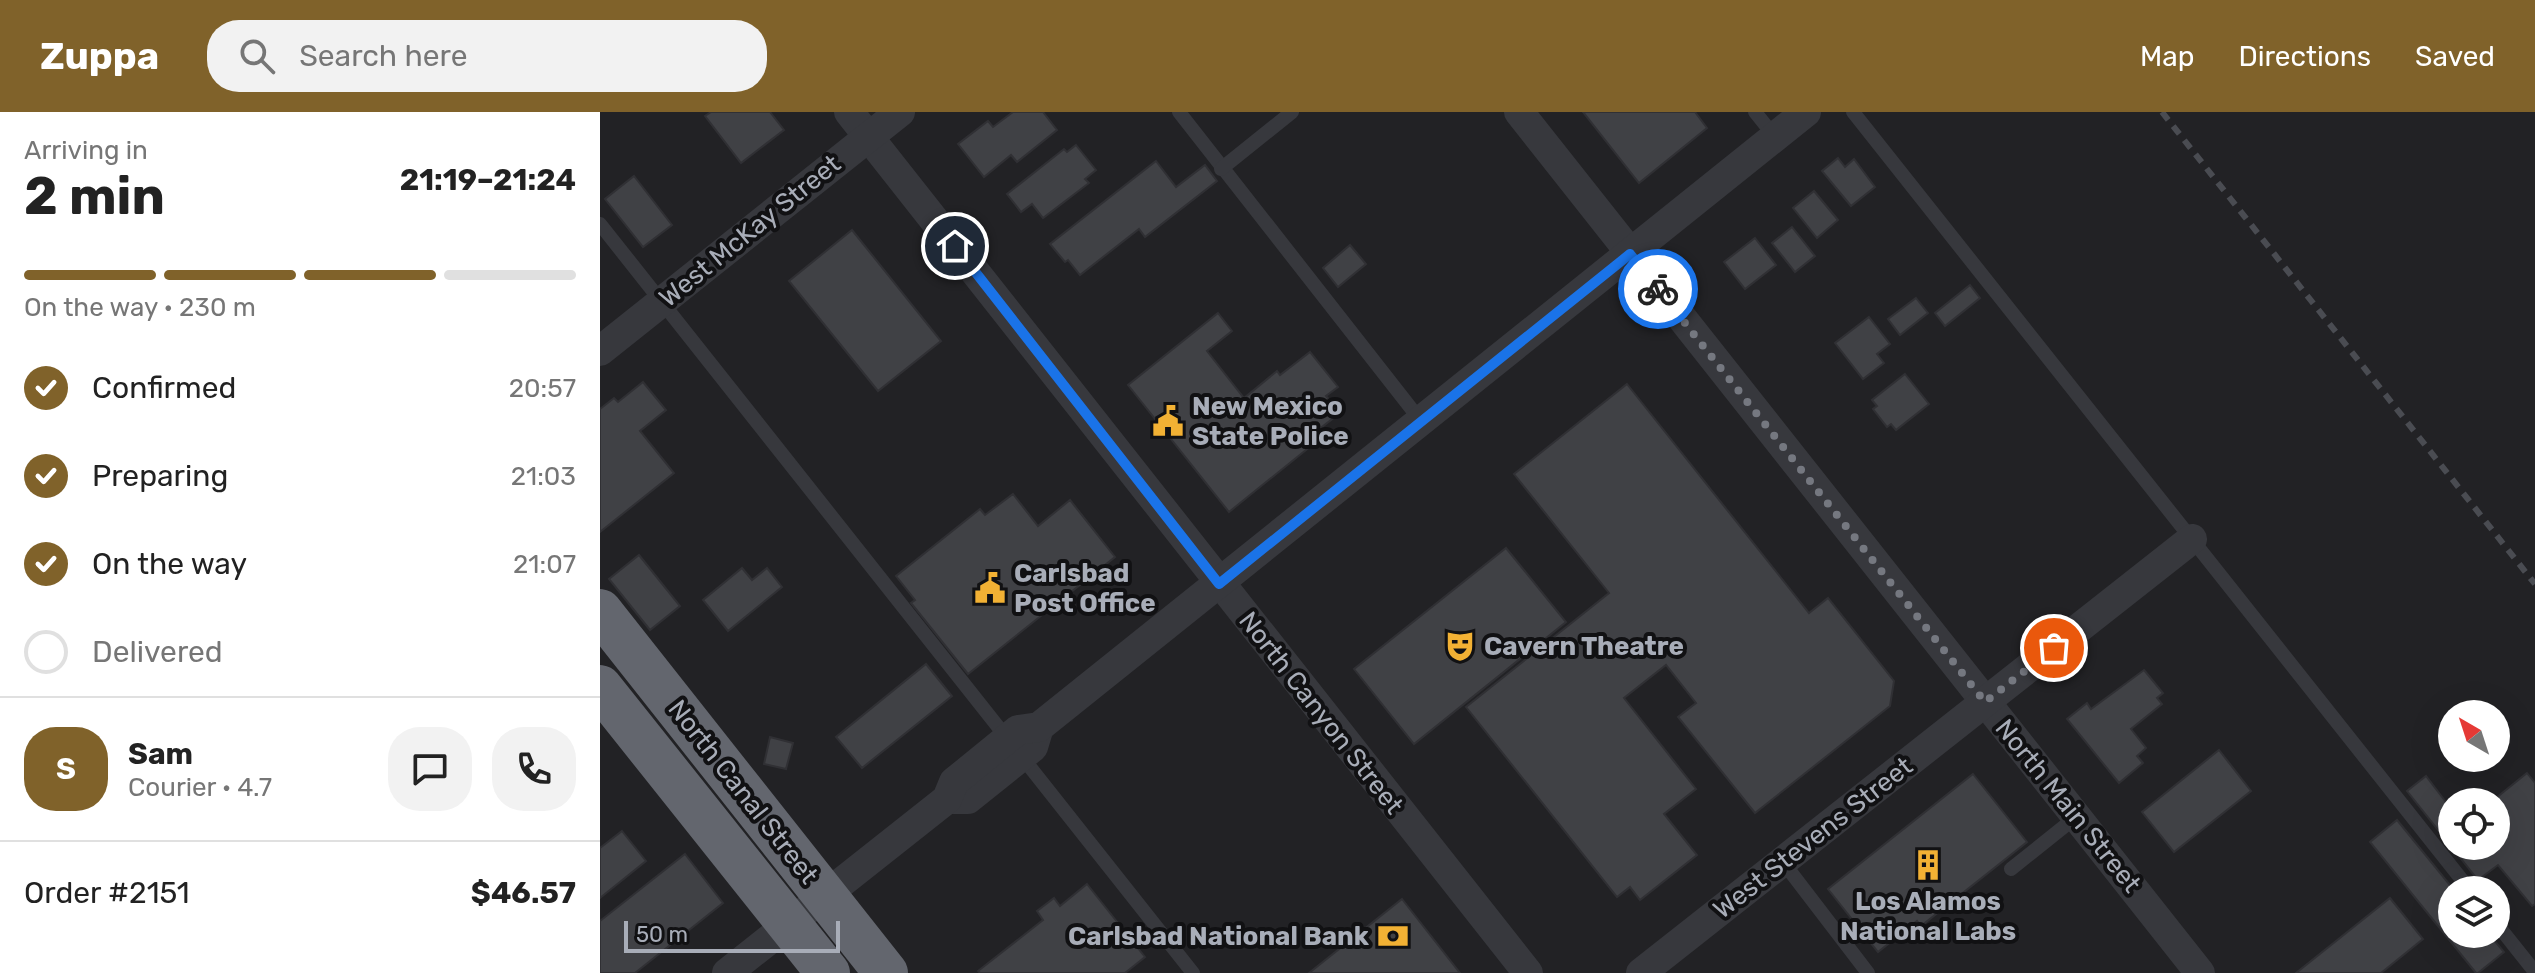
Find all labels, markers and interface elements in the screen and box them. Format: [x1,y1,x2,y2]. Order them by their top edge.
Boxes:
search box [207,20,767,92]
text: Zuppa [40,33,159,79]
icon: search [235,34,279,78]
text: Search here [299,38,467,74]
text: Map [2140,40,2194,73]
text: Directions [2238,40,2371,73]
text: Saved [2415,40,2495,73]
text: Arriving in [24,135,148,166]
street label: West McKay Street [653,148,847,314]
text: 21:19–21:24 [400,162,576,198]
text: 2 min [24,165,165,227]
pin [921,212,989,280]
icon: home [933,224,977,268]
courier [1618,249,1698,329]
icon: bike [1636,267,1680,311]
text: On the way · 230 m [24,292,256,323]
icon: check [24,366,68,410]
text: Confirmed [92,370,236,406]
text: 20:57 [509,373,576,404]
place label: New Mexico State Police [1192,391,1349,452]
public building icon: New Mexico State Police [1151,404,1185,438]
icon: check [24,454,68,498]
text: Preparing [92,458,228,494]
text: 21:03 [511,461,576,492]
icon: check [24,542,68,586]
text: On the way [92,546,247,582]
text: 21:07 [513,549,576,580]
place label: Carlsbad Post Office [1014,558,1156,619]
public building icon: Carlsbad Post Office [973,571,1007,605]
street label: North Canyon Street [1232,606,1410,820]
pin [2020,614,2088,682]
icon: bag [2032,626,2076,670]
theatre icon: Cavern Theatre [1443,629,1477,663]
place label: Cavern Theatre [1484,631,1684,662]
text: Delivered [92,634,223,670]
street label: North Canal Street [662,694,824,890]
north arrow [2438,700,2510,772]
map controls [2438,700,2510,948]
street label: North Main Street [1989,713,2147,899]
button: chat [388,727,472,811]
button: phone [492,727,576,811]
text: Sam [128,736,193,772]
text: S [56,751,76,787]
street label: West Stevens Street [1707,751,1919,925]
text: Courier · 4.7 [128,772,272,803]
button: locate [2438,788,2510,860]
building icon: Los Alamos National Labs [1911,848,1945,882]
text: Order #2151 [24,875,190,911]
text: $46.57 [471,875,576,911]
button: layers [2438,876,2510,948]
place label: Los Alamos National Labs [1840,886,2016,947]
scale bar [624,917,840,953]
bank icon: Carlsbad National Bank [1376,919,1410,953]
text: 50 m [636,921,688,948]
place label: Carlsbad National Bank [1068,921,1370,952]

